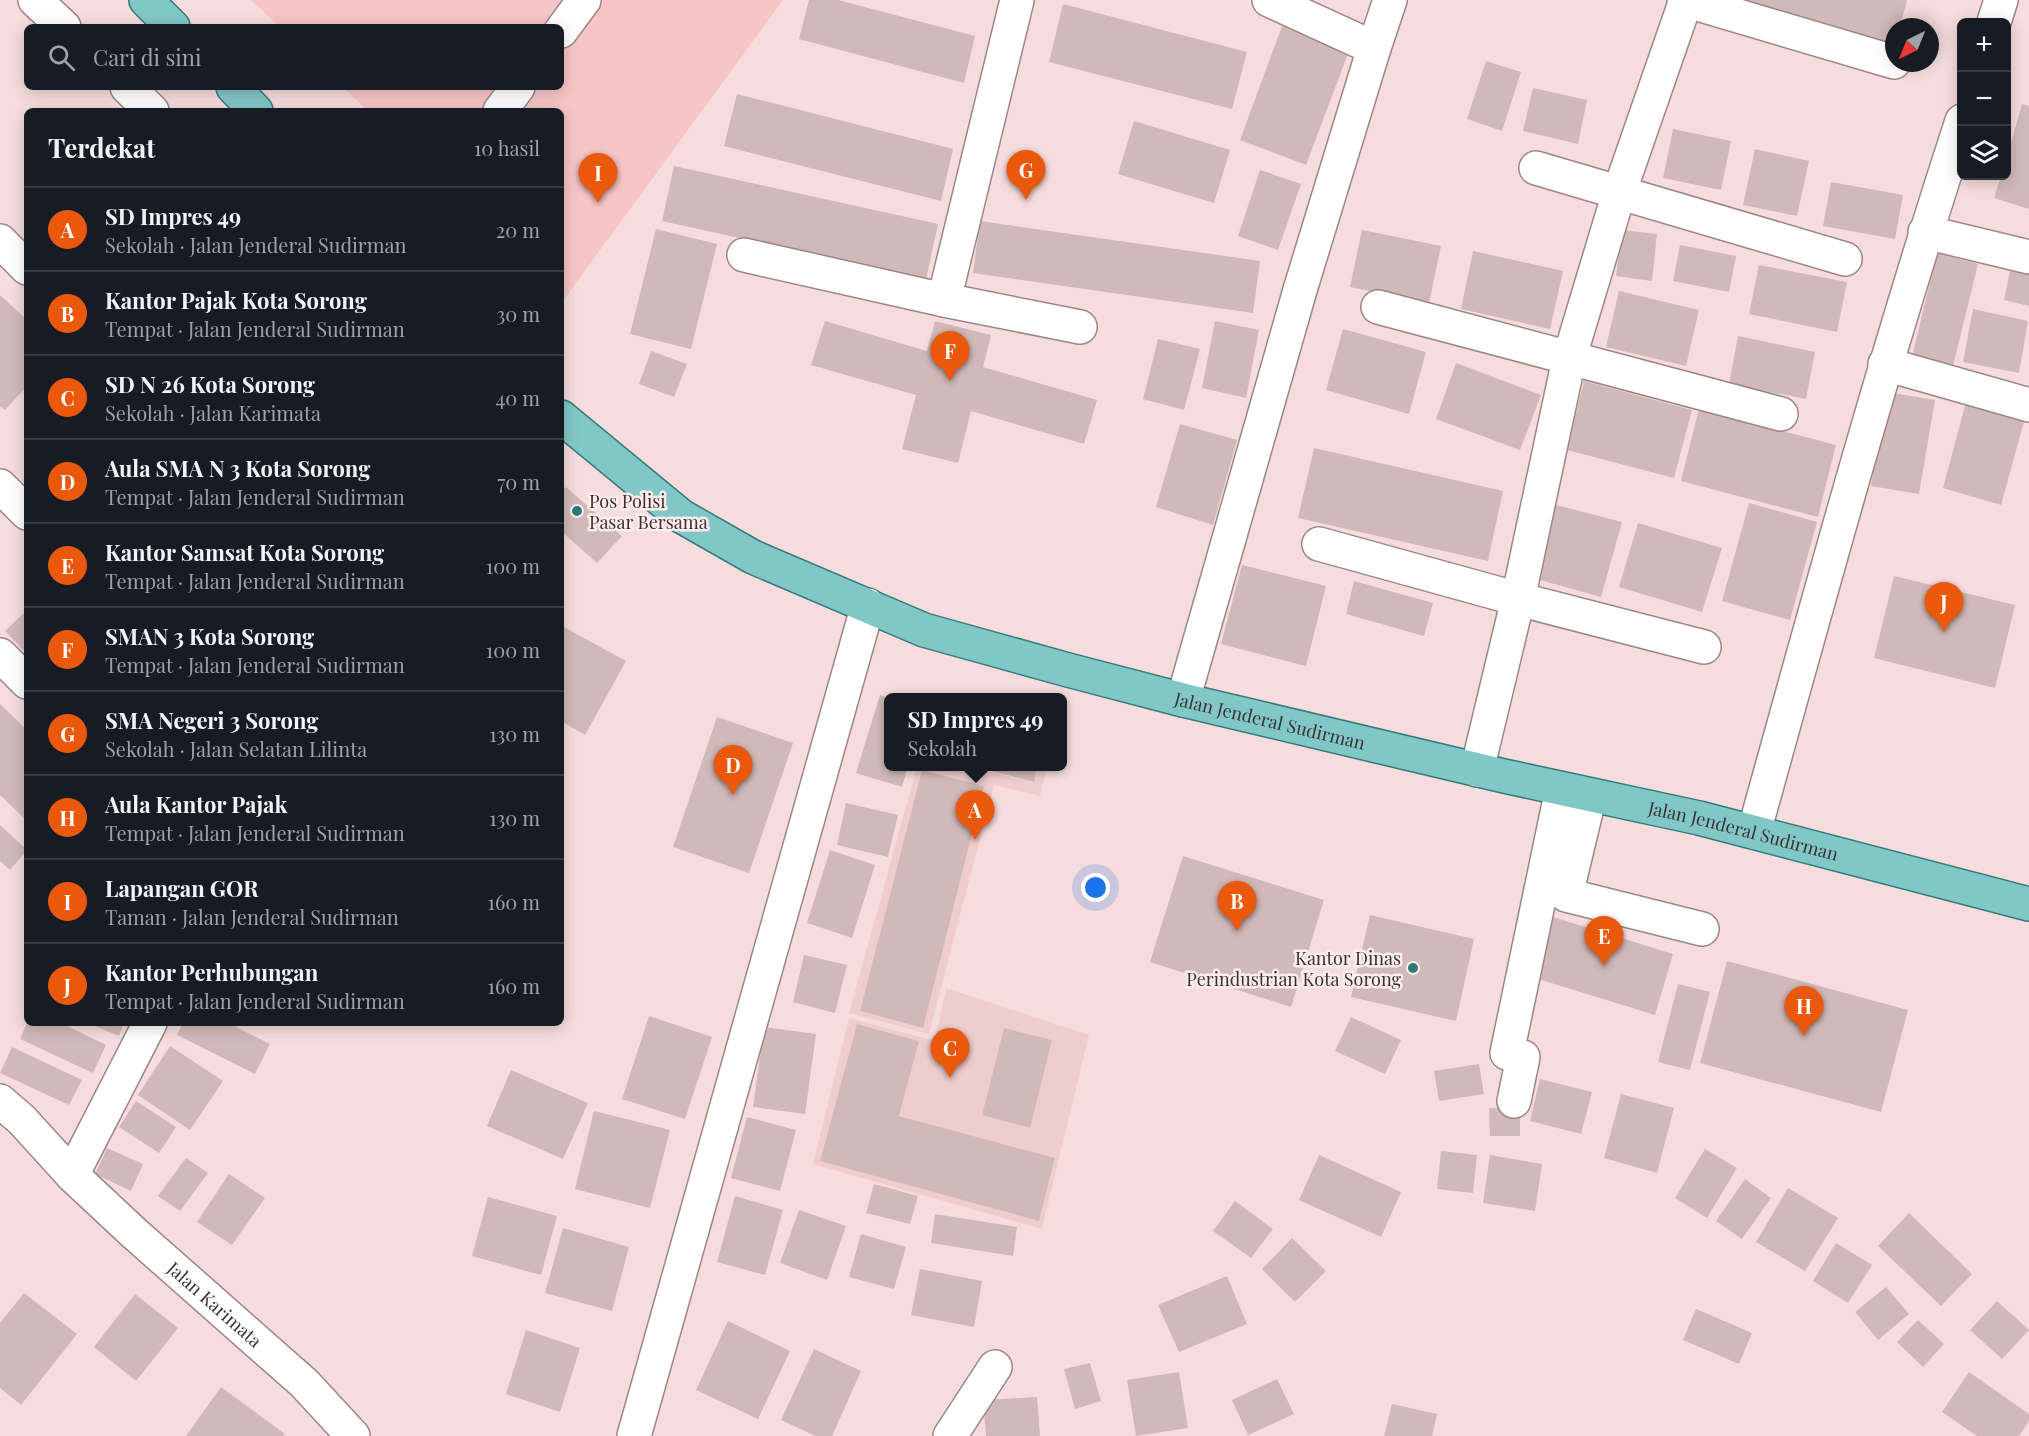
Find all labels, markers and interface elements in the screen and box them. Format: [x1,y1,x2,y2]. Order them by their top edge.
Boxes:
north arrow [1885,18,1939,72]
map controls [1957,18,2011,180]
button: + [1957,18,2011,72]
search box [24,24,564,90]
icon: search [45,41,78,74]
text: Cari di sini [93,42,201,72]
button: − [1957,72,2011,126]
button: layers [1957,126,2011,180]
text: Terdekat [48,130,155,165]
text: 10 hasil [474,134,540,161]
pin: G [1006,150,1046,200]
pin: I [578,154,618,203]
text: SD Impres 49 [105,201,241,231]
text: A [61,216,74,243]
text: 20 m [496,216,540,243]
text: Sekolah · Jalan Jenderal Sudirman [105,231,406,258]
text: Kantor Pajak Kota Sorong [105,285,367,315]
text: B [61,300,74,327]
text: 30 m [496,300,540,327]
text: Tempat · Jalan Jenderal Sudirman [105,315,405,342]
pin: F [930,332,970,381]
text: SD N 26 Kota Sorong [105,369,315,399]
text: C [60,384,75,411]
text: 40 m [495,384,540,411]
text: Sekolah · Jalan Karimata [105,399,321,426]
text: Aula SMA N 3 Kota Sorong [105,453,370,483]
text: D [60,468,75,495]
text: 70 m [497,468,540,495]
text: Tempat · Jalan Jenderal Sudirman [105,483,405,510]
place label: Pos Polisi Pasar Bersama [589,489,708,534]
marker: Pos Polisi Pasar Bersama [570,504,584,518]
text: Kantor Samsat Kota Sorong [105,537,384,567]
text: E [61,552,74,579]
text: 100 m [486,552,540,579]
text: Tempat · Jalan Jenderal Sudirman [105,567,405,594]
pin: J [1924,582,1964,632]
text: SMAN 3 Kota Sorong [105,621,314,651]
text: F [62,636,73,663]
text: 100 m [486,636,540,663]
text: Tempat · Jalan Jenderal Sudirman [105,651,405,678]
street label: Jalan Jenderal Sudirman [1171,686,1368,755]
popup [884,693,1067,771]
text: SD Impres 49 [907,704,1044,734]
text: SMA Negeri 3 Sorong [105,705,318,735]
text: G [60,720,75,747]
text: 130 m [489,720,540,747]
text: Sekolah [907,734,977,761]
text: Sekolah · Jalan Selatan Lilinta [105,735,367,762]
pin: D [714,746,752,795]
text: Aula Kantor Pajak [105,789,287,819]
pin: A [956,790,994,840]
street label: Jalan Jenderal Sudirman [1645,795,1841,866]
text: H [60,804,76,831]
text: 130 m [489,804,540,831]
text: Tempat · Jalan Jenderal Sudirman [105,819,405,846]
text: Lapangan GOR [105,873,258,903]
your location [1081,873,1110,902]
pin: B [1218,882,1256,931]
text: I [64,888,71,915]
text: 160 m [488,888,540,915]
text: Taman · Jalan Jenderal Sudirman [105,903,399,930]
pin: E [1584,916,1624,966]
place label: Kantor Dinas Perindustrian Kota Sorong [1186,946,1401,991]
text: Kantor Perhubungan [105,957,318,987]
marker: Kantor Dinas Perindustrian Kota Sorong [1406,961,1420,975]
text: J [64,972,71,999]
text: 160 m [488,972,540,999]
pin: H [1784,986,1824,1036]
text: Tempat · Jalan Jenderal Sudirman [105,987,405,1014]
pin: C [930,1028,970,1078]
street label: Jalan Karimata [162,1256,267,1352]

